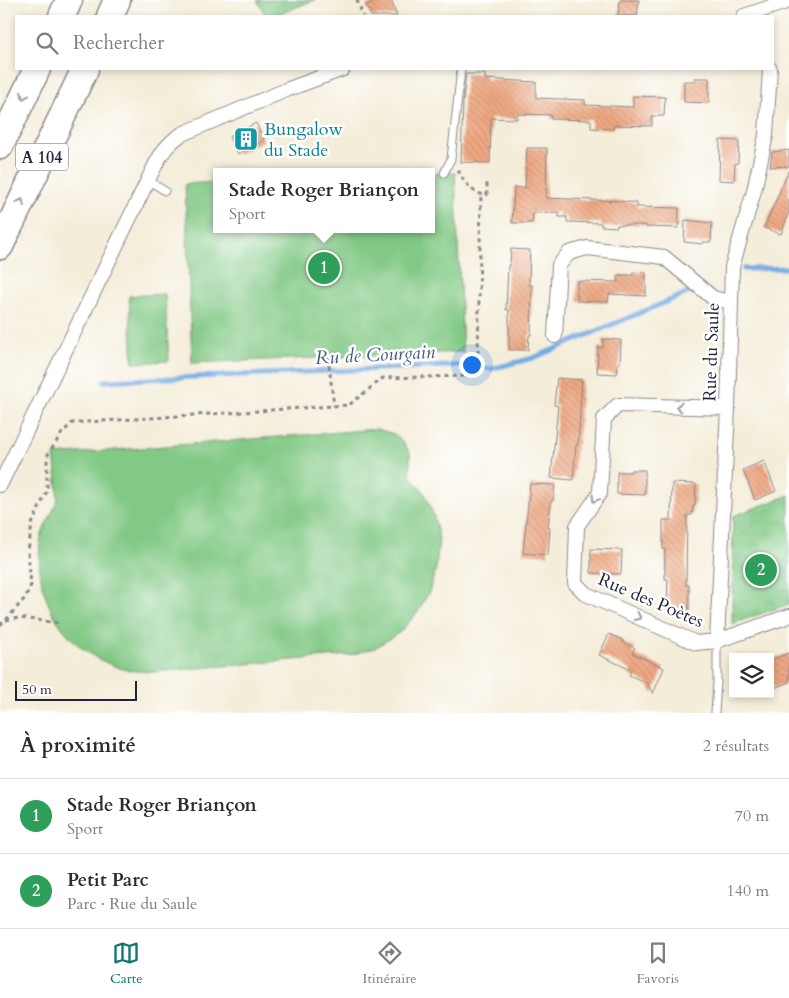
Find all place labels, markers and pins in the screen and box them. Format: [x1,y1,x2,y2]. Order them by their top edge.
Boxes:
place label: Bungalow du Stade [264,117,344,163]
building icon: Bungalow du Stade [233,126,259,152]
pin: 1 [308,249,340,287]
pin: 2 [745,551,777,589]

